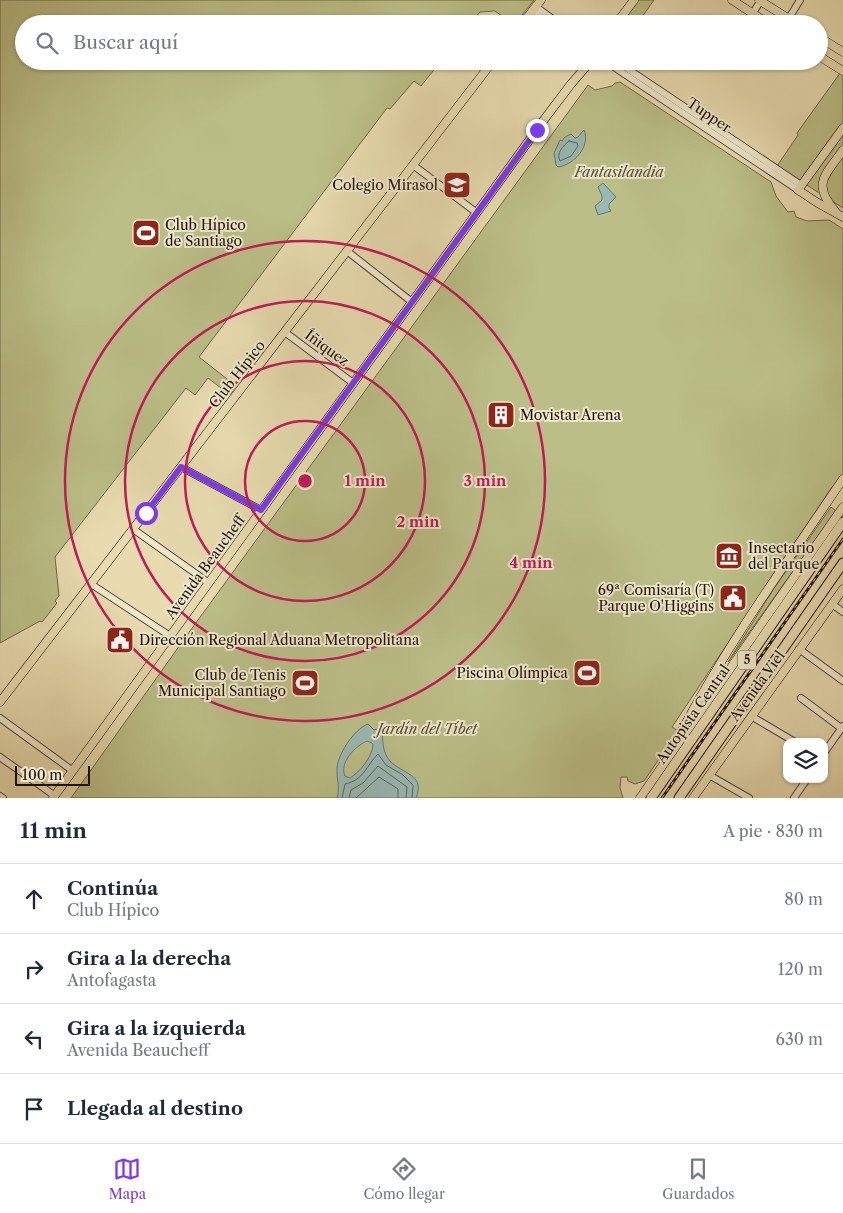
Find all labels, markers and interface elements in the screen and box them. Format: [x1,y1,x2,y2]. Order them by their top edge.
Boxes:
search box [15,15,828,70]
icon: search [33,29,61,57]
text: Buscar aquí [73,31,178,54]
street label: Tupper [683,94,735,136]
route end [526,119,549,142]
park label: Fantasilandia [573,163,664,181]
school or university icon: Colegio Mirasol [442,170,472,200]
place label: Colegio Mirasol [332,176,438,194]
place label: Club Hípico de Santiago [165,216,246,250]
sports icon: Club Hípico de Santiago [131,218,161,248]
street label: Íñiquez [301,325,353,370]
street label: Club Hípico [205,337,269,411]
building icon: Movistar Arena [486,400,516,430]
place label: Movistar Arena [520,406,622,424]
text: 1 min [344,471,386,490]
text: 3 min [464,471,507,490]
centre of rings [296,472,314,490]
route start [135,502,158,525]
street label: Avenida Beaucheff [161,510,250,623]
text: 2 min [396,512,440,531]
place label: Insectario del Parque [748,539,819,573]
museum icon: Insectario del Parque [714,541,744,571]
text: 4 min [509,553,553,572]
place label: 69ª Comisaría (T) Parque O'Higgins [598,581,714,615]
public building icon: 69ª Comisaría (T) Parque O'Higgins [718,583,748,613]
public building icon: Dirección Regional Aduana Metropolitana [105,625,135,655]
place label: Dirección Regional Aduana Metropolitana [139,631,420,649]
street label: Avenida Viel [725,647,789,726]
road number: 5 [738,650,756,670]
sports icon: Piscina Olímpica [572,658,602,688]
street label: Autopista Central [652,661,734,768]
place label: Piscina Olímpica [456,664,569,682]
place label: Club de Tenis Municipal Santiago [158,666,286,700]
sports icon: Club de Tenis Municipal Santiago [290,668,320,698]
park label: Jardín del Tíbet [373,720,478,738]
map controls [783,738,828,783]
button: layers [783,738,828,783]
scale bar [15,763,90,786]
text: 100 m [22,766,62,784]
text: 11 min [20,818,87,843]
text: A pie · 830 m [723,821,823,841]
text: Continúa [67,877,158,900]
icon: ahead [20,885,48,913]
text: 80 m [784,889,823,909]
text: Club Hípico [67,900,159,920]
text: Gira a la derecha [67,947,231,970]
icon: right [20,955,48,983]
text: 120 m [778,959,823,979]
text: Antofagasta [67,970,156,990]
text: Gira a la izquierda [67,1017,246,1040]
icon: left [20,1025,48,1053]
text: 630 m [776,1029,823,1049]
text: Avenida Beaucheff [67,1040,209,1060]
icon: arrive [20,1095,48,1123]
text: Llegada al destino [67,1097,243,1120]
tab: Mapa [109,1155,146,1203]
tab: Cómo llegar [363,1155,445,1203]
tab: Guardados [662,1155,734,1203]

